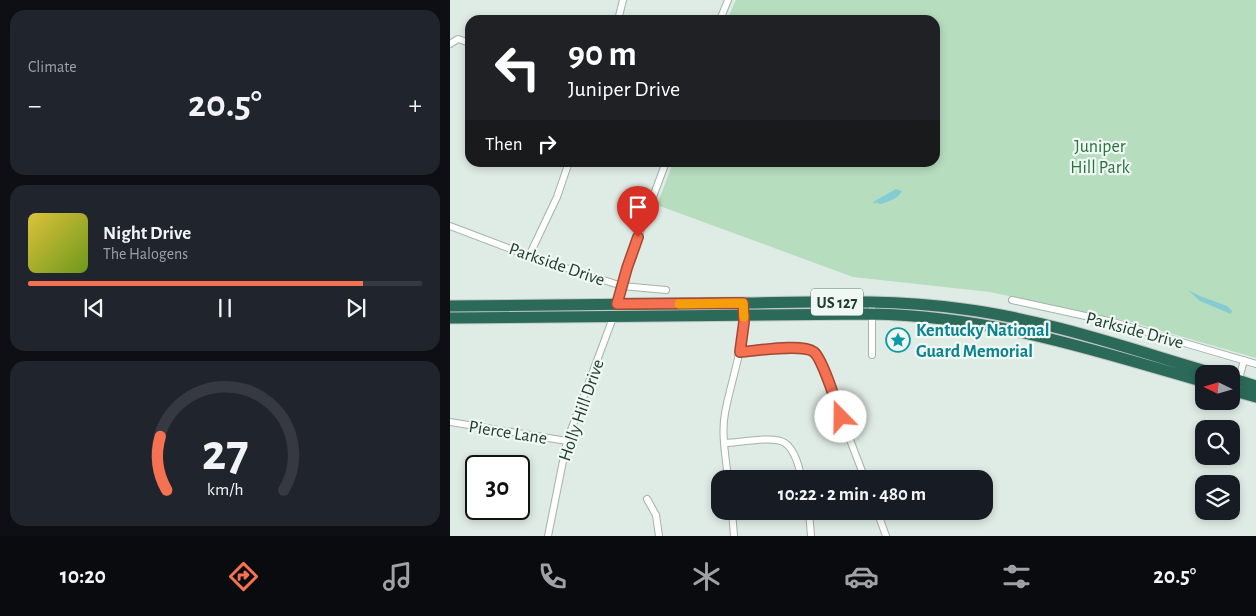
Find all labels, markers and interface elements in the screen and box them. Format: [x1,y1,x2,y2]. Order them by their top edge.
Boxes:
icon: left [485,35,550,100]
text: 90 m [568,37,637,72]
text: Climate [28,59,77,75]
text: Juniper Drive [568,78,680,100]
text: 20.5° [188,86,262,124]
text: − [28,92,41,120]
text: + [409,92,422,120]
icon: right [533,130,561,158]
text: Then [485,135,523,154]
park label: Juniper Hill Park [1070,138,1131,177]
pin [617,186,659,237]
icon: arrive [624,193,652,221]
text: Night Drive [103,224,191,243]
street label: Parkside Drive [506,240,607,290]
text: The Halogens [103,246,188,262]
road number: US 127 [811,288,863,316]
icon: previous [80,294,108,322]
icon: pause [211,294,239,322]
icon: next [342,294,370,322]
street label: Parkside Drive [1084,309,1185,353]
place label: Kentucky National Guard Memorial [916,322,1050,361]
place icon: Kentucky National Guard Memorial [885,327,911,353]
street label: Holly Hill Drive [556,357,608,464]
north arrow [1195,365,1240,410]
map controls [1195,365,1240,520]
position arrow [814,390,866,442]
street label: Pierce Lane [467,418,548,448]
button: search [1195,420,1240,465]
text: 27 [202,427,248,479]
speed limit sign: 30 [465,455,530,520]
button: layers [1195,475,1240,520]
text: km/h [207,481,243,499]
text: 10:22 · 2 min · 480 m [778,485,926,504]
icon: directions [226,559,261,594]
icon: music [380,559,415,594]
icon: phone [535,559,570,594]
icon: climate [689,559,724,594]
icon: car [844,559,879,594]
icon: filters [999,559,1034,594]
text: 10:20 [60,565,106,587]
text: 20.5° [1153,565,1196,587]

